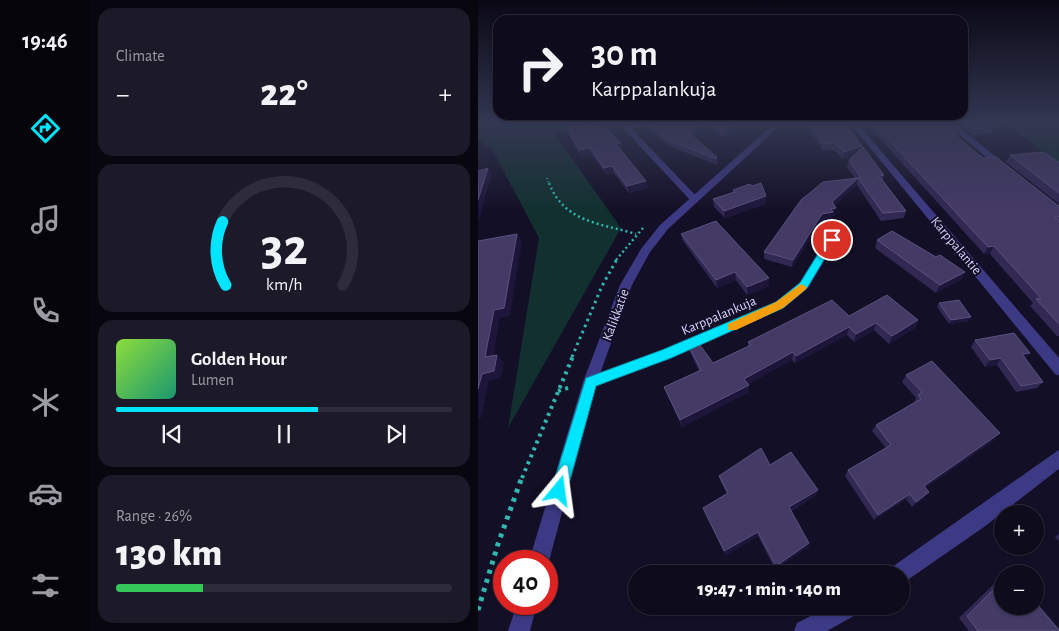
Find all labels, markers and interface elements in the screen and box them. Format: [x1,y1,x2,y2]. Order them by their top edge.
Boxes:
text: 19:46 [22,30,68,52]
icon: right [508,35,573,100]
text: 30 m [591,37,658,72]
text: Climate [116,48,165,64]
text: 22° [260,75,308,113]
text: Karppalankuja [591,78,716,100]
text: − [116,81,129,109]
text: + [439,81,452,109]
icon: directions [28,111,63,146]
icon: music [28,202,63,237]
street label: Karppalantie [928,215,984,277]
pin [811,219,853,261]
text: 32 [261,222,307,274]
icon: arrive [818,226,846,254]
text: km/h [266,276,302,294]
street label: Kalikkatie [600,287,632,343]
icon: phone [28,293,63,328]
street label: Karppalankuja [680,294,759,338]
text: Golden Hour [191,350,287,369]
text: Lumen [191,372,234,388]
icon: climate [28,385,63,420]
icon: previous [158,420,186,448]
icon: pause [270,420,298,448]
icon: next [382,420,410,448]
position arrow [532,464,584,516]
icon: car [28,476,63,511]
map controls [994,505,1044,615]
button: + [994,505,1044,555]
text: Range · 26% [116,508,192,524]
text: 130 km [116,535,222,573]
speed limit sign: 40 [493,550,558,615]
button: − [994,565,1044,615]
icon: filters [28,568,63,603]
text: 19:47 · 1 min · 140 m [697,580,841,599]

